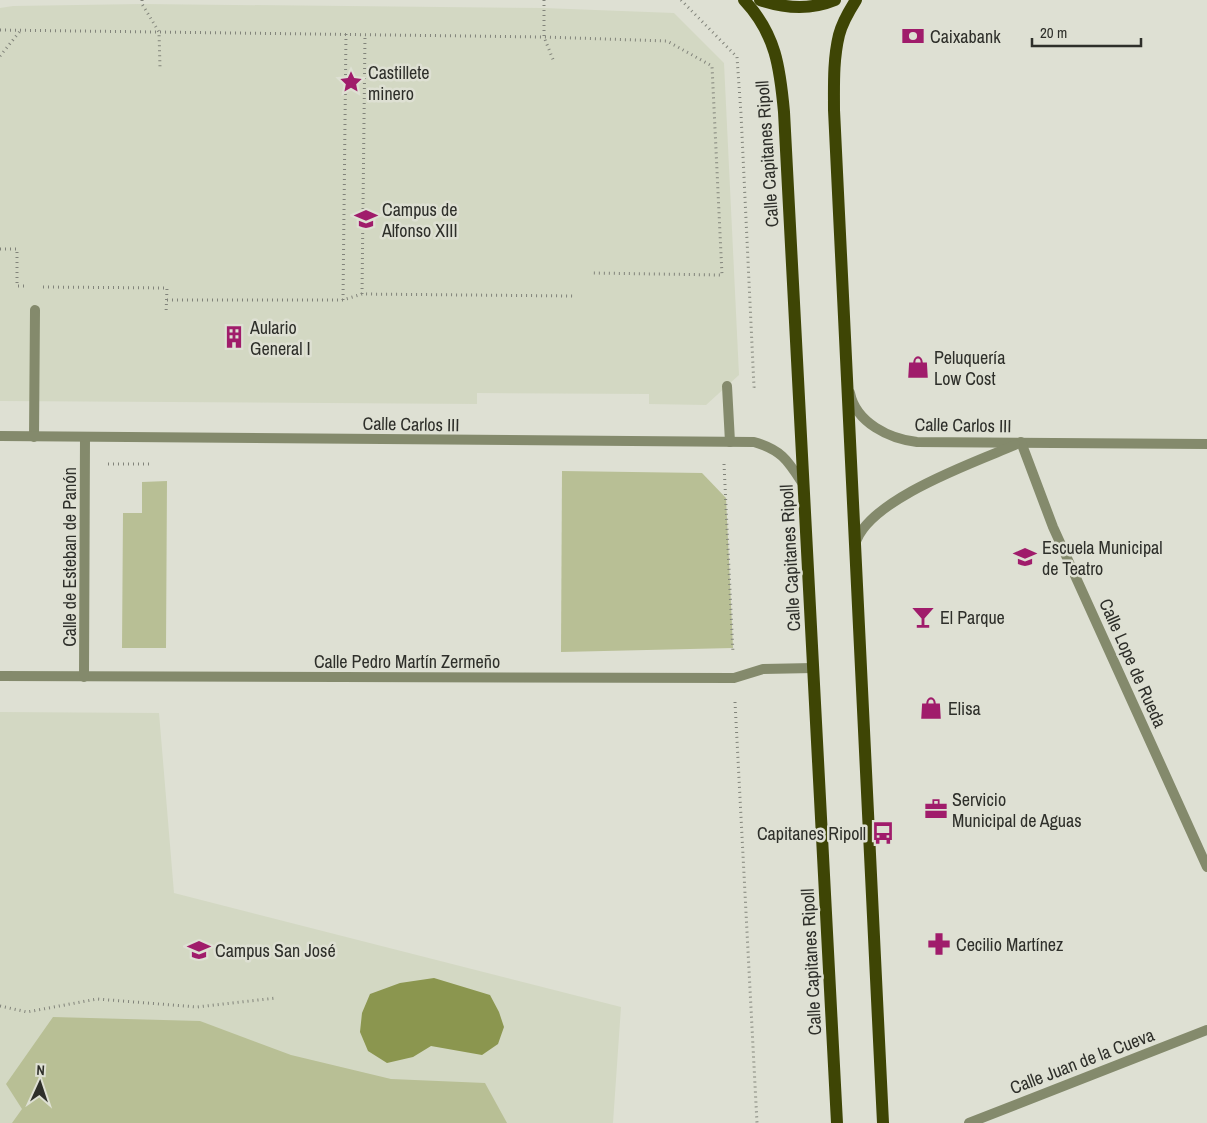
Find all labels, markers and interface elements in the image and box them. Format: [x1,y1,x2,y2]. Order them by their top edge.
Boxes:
scale bar [1032,15,1141,47]
text: 20 m [1040,22,1067,43]
bank icon: Caixabank [900,23,926,49]
place label: Caixabank [930,24,1001,49]
place label: Castillete minero [368,60,430,106]
place icon: Castillete minero [338,69,364,95]
street label: Calle Capitanes Ripoll [749,80,785,228]
place label: Campus de Alfonso XIII [381,197,458,243]
school or university icon: Campus de Alfonso XIII [353,206,379,232]
place label: Aulario General I [249,315,311,361]
building icon: Aulario General I [221,324,247,350]
place label: Peluquería Low Cost [934,345,1005,391]
shop icon: Peluquería Low Cost [905,354,931,380]
street label: Calle Carlos III [362,411,460,437]
street label: Calle Carlos III [914,412,1012,438]
street label: Calle de Esteban de Panón [57,467,82,647]
street label: Calle Capitanes Ripoll [774,484,806,632]
place label: Escuela Municipal de Teatro [1042,535,1163,581]
school or university icon: Escuela Municipal de Teatro [1012,544,1038,570]
street label: Calle Lope de Rueda [1093,595,1173,731]
bar icon: El Parque [910,604,936,630]
place label: El Parque [940,605,1005,630]
street label: Calle Pedro Martín Zermeño [314,649,500,674]
shop icon: Elisa [918,695,944,721]
place label: Elisa [948,696,981,721]
place label: Servicio Municipal de Aguas [952,787,1082,833]
office icon: Servicio Municipal de Aguas [923,796,949,822]
bus stop icon: Capitanes Ripoll [870,820,896,846]
place label: Capitanes Ripoll [757,821,866,846]
street label: Calle Capitanes Ripoll [795,888,827,1036]
pharmacy icon: Cecilio Martínez [926,931,952,957]
place label: Cecilio Martínez [956,932,1063,957]
school or university icon: Campus San José [186,937,212,963]
place label: Campus San José [215,938,336,963]
street label: Calle Juan de la Cueva [1006,1022,1158,1100]
north arrow [15,1058,65,1108]
text: N [36,1061,45,1079]

